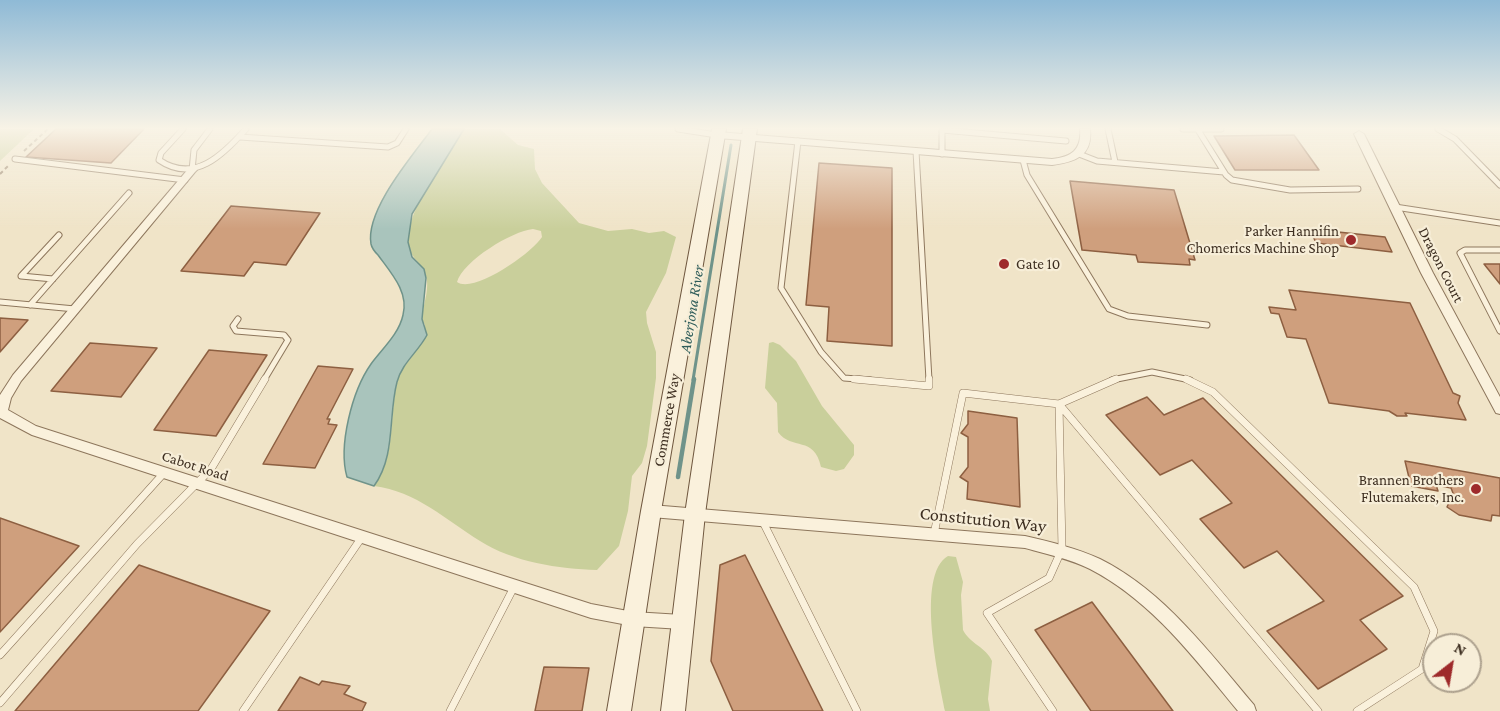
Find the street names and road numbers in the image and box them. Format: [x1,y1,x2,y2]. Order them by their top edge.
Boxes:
street label: Dragon Court [1414,224,1468,306]
street label: Commerce Way [650,372,684,468]
street label: Cabot Road [159,447,231,485]
street label: Constitution Way [919,503,1047,537]

